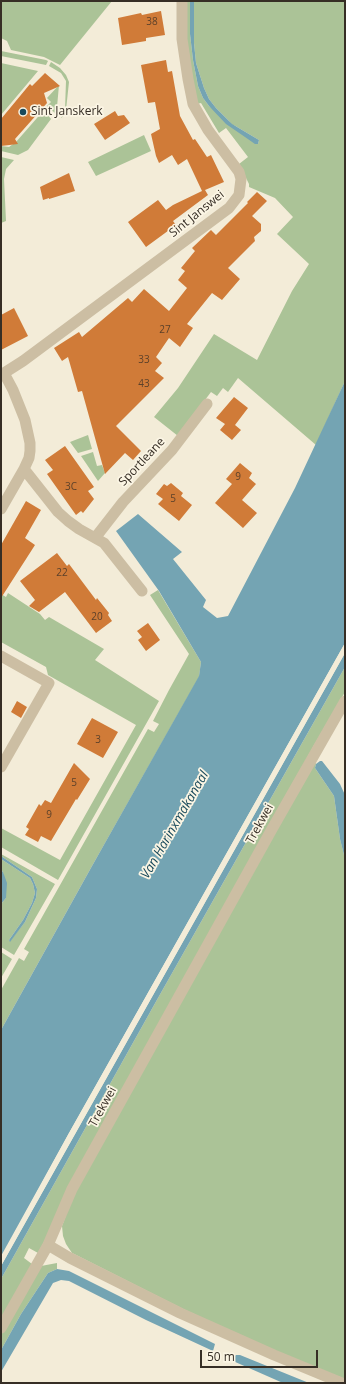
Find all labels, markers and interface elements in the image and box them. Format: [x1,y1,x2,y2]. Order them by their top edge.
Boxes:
house number: 38 [146,16,158,28]
place label: Sint Janskerk [31,105,103,119]
marker: Sint Janskerk [18,107,28,117]
street label: Sint Janswei [167,188,227,240]
house number: 27 [159,324,171,336]
house number: 33 [138,354,150,366]
house number: 43 [138,378,150,390]
street label: Sportleane [116,435,168,489]
house number: 9 [235,471,241,483]
house number: 3C [65,481,77,493]
house number: 5 [170,493,176,505]
house number: 22 [56,567,68,579]
house number: 20 [91,611,103,623]
house number: 3 [95,734,101,746]
water label: Van Harinxmakanaal [138,768,212,882]
house number: 5 [71,777,77,789]
street label: Trekwei [243,801,277,847]
house number: 9 [46,809,52,821]
street label: Trekwei [86,1084,120,1130]
scale bar [202,1342,320,1368]
text: 50 m [207,1348,235,1365]

